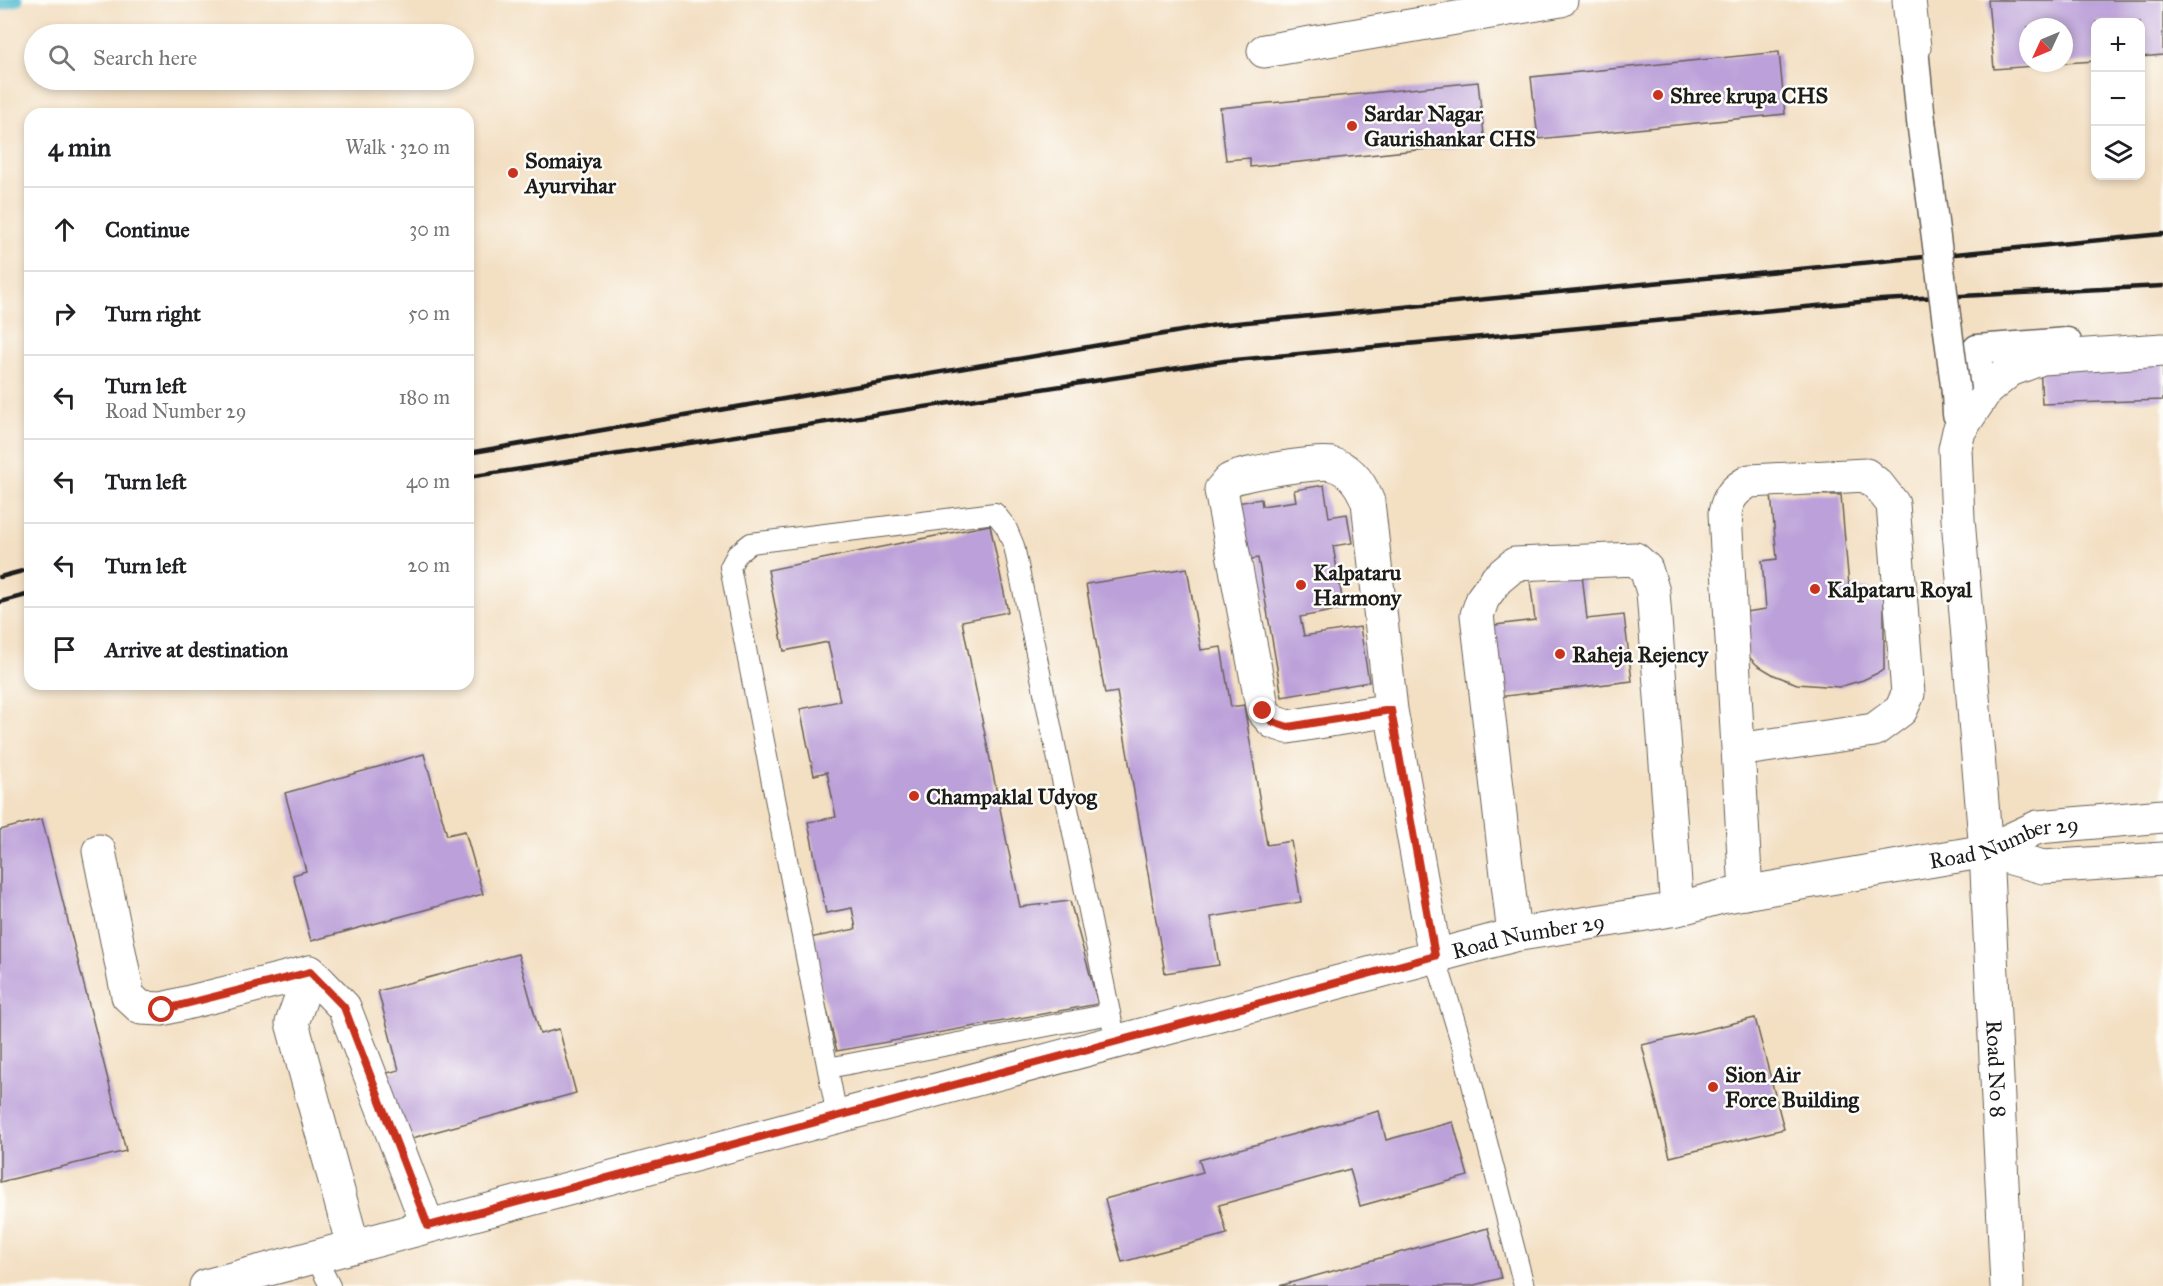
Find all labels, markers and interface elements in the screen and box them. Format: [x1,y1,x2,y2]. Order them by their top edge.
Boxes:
north arrow [2019,18,2073,72]
map controls [2091,18,2145,180]
button: + [2091,18,2145,72]
search box [24,24,474,90]
icon: search [45,41,78,74]
text: Search here [93,44,197,71]
button: − [2091,72,2145,126]
place label: Shree krupa CHS [1670,82,1828,109]
marker: Shree krupa CHS [1651,88,1665,102]
place label: Sardar Nagar Gaurishankar CHS [1364,100,1536,152]
marker: Sardar Nagar Gaurishankar CHS [1345,119,1359,133]
button: layers [2091,126,2145,180]
text: 4 min [48,131,111,163]
text: Walk · 320 m [345,135,450,159]
place label: Somaiya Ayurvihar [523,147,617,199]
marker: Somaiya Ayurvihar [506,166,520,180]
icon: ahead [48,213,81,246]
text: Continue [105,216,190,243]
text: 30 m [409,217,450,241]
icon: right [48,297,81,330]
text: Turn right [105,300,201,327]
text: 50 m [408,301,450,325]
text: Turn left [105,372,187,399]
icon: left [48,381,81,414]
text: 180 m [399,385,450,409]
text: Road Number 29 [105,399,246,423]
icon: left [48,465,81,498]
text: Turn left [105,468,187,495]
text: 40 m [406,469,450,493]
icon: left [48,549,81,582]
text: Turn left [105,552,187,579]
text: 20 m [407,553,450,577]
place label: Kalpataru Harmony [1313,559,1403,611]
place label: Kalpataru Royal [1827,576,1973,603]
marker: Kalpataru Harmony [1294,578,1308,592]
marker: Kalpataru Royal [1808,582,1822,596]
icon: arrive [48,633,81,666]
text: Arrive at destination [105,636,288,663]
place label: Raheja Rejency [1572,641,1710,668]
marker: Raheja Rejency [1553,647,1567,661]
route end [1249,697,1275,723]
place label: Champaklal Udyog [926,783,1098,810]
marker: Champaklal Udyog [907,789,921,803]
street label: Road Number 29 [1927,810,2080,875]
street label: Road Number 29 [1449,908,1607,965]
route start [148,996,174,1022]
street label: Road No 8 [1980,1019,2012,1118]
place label: Sion Air Force Building [1725,1061,1860,1113]
marker: Sion Air Force Building [1706,1080,1720,1094]

